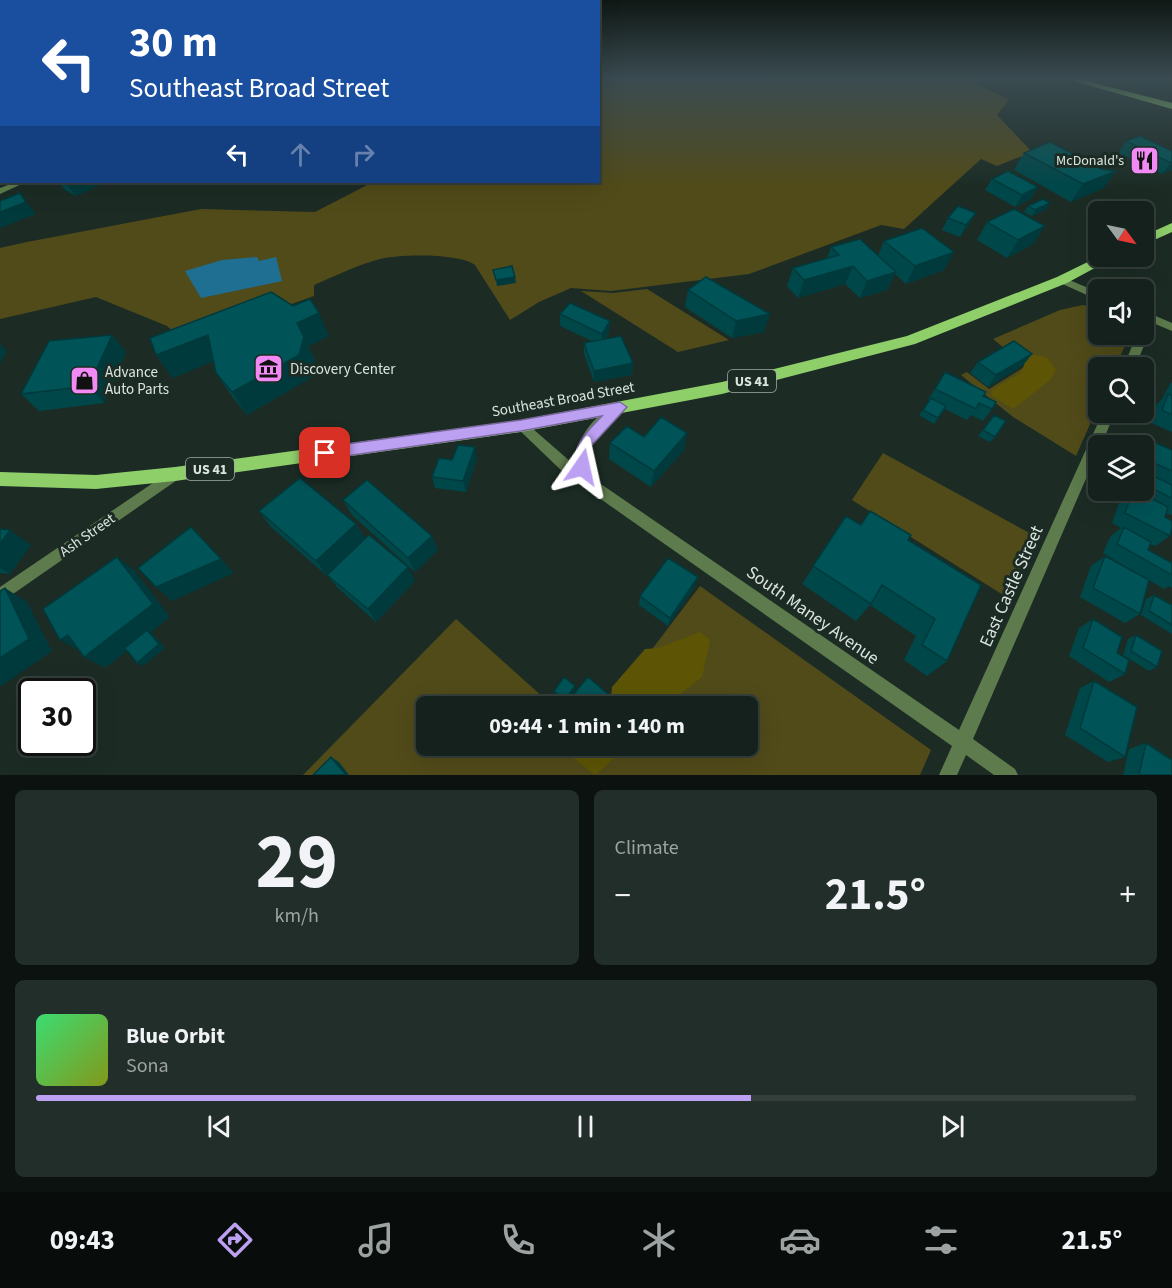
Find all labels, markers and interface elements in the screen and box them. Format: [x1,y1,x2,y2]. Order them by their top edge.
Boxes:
text: 30 m [129,13,218,73]
icon: left [30,24,108,102]
text: Southeast Broad Street [129,69,389,108]
icon: left [221,138,254,171]
icon: ahead [284,138,317,171]
icon: right [347,138,380,171]
restaurant icon: McDonald's [1129,144,1161,176]
place label: McDonald's [1056,151,1124,171]
north arrow [1088,201,1154,267]
map controls [1088,201,1154,501]
button: sound [1088,279,1154,345]
museum icon: Discovery Center [253,353,285,385]
button: search [1088,357,1154,423]
place label: Discovery Center [290,359,396,380]
place label: Advance Auto Parts [105,362,169,400]
shop icon: Advance Auto Parts [68,365,100,397]
road number: US 41 [728,370,776,392]
street label: Southeast Broad Street [490,377,636,422]
pin [299,427,350,478]
position arrow [550,435,614,499]
button: layers [1088,435,1154,501]
icon: arrive [308,436,341,469]
road number: US 41 [186,458,234,480]
street label: Ash Street [55,509,119,562]
street label: East Castle Street [974,522,1049,651]
street label: South Maney Avenue [741,560,884,671]
speed limit sign: 30 [18,678,96,756]
text: 09:44 · 1 min · 140 m [489,710,685,742]
text: 29 [256,807,338,918]
text: Climate [615,834,679,862]
text: 21.5° [825,863,926,927]
text: − [615,872,631,919]
text: + [1120,872,1136,919]
text: km/h [275,902,319,930]
text: Blue Orbit [126,1020,225,1052]
text: Sona [126,1052,169,1080]
icon: previous [203,1110,236,1143]
icon: pause [569,1110,602,1143]
icon: next [936,1110,969,1143]
icon: directions [214,1219,256,1261]
icon: music [355,1219,397,1261]
icon: phone [497,1219,539,1261]
icon: climate [638,1219,680,1261]
icon: car [779,1219,821,1261]
icon: filters [920,1219,962,1261]
text: 09:43 [50,1221,115,1260]
text: 21.5° [1062,1221,1122,1260]

